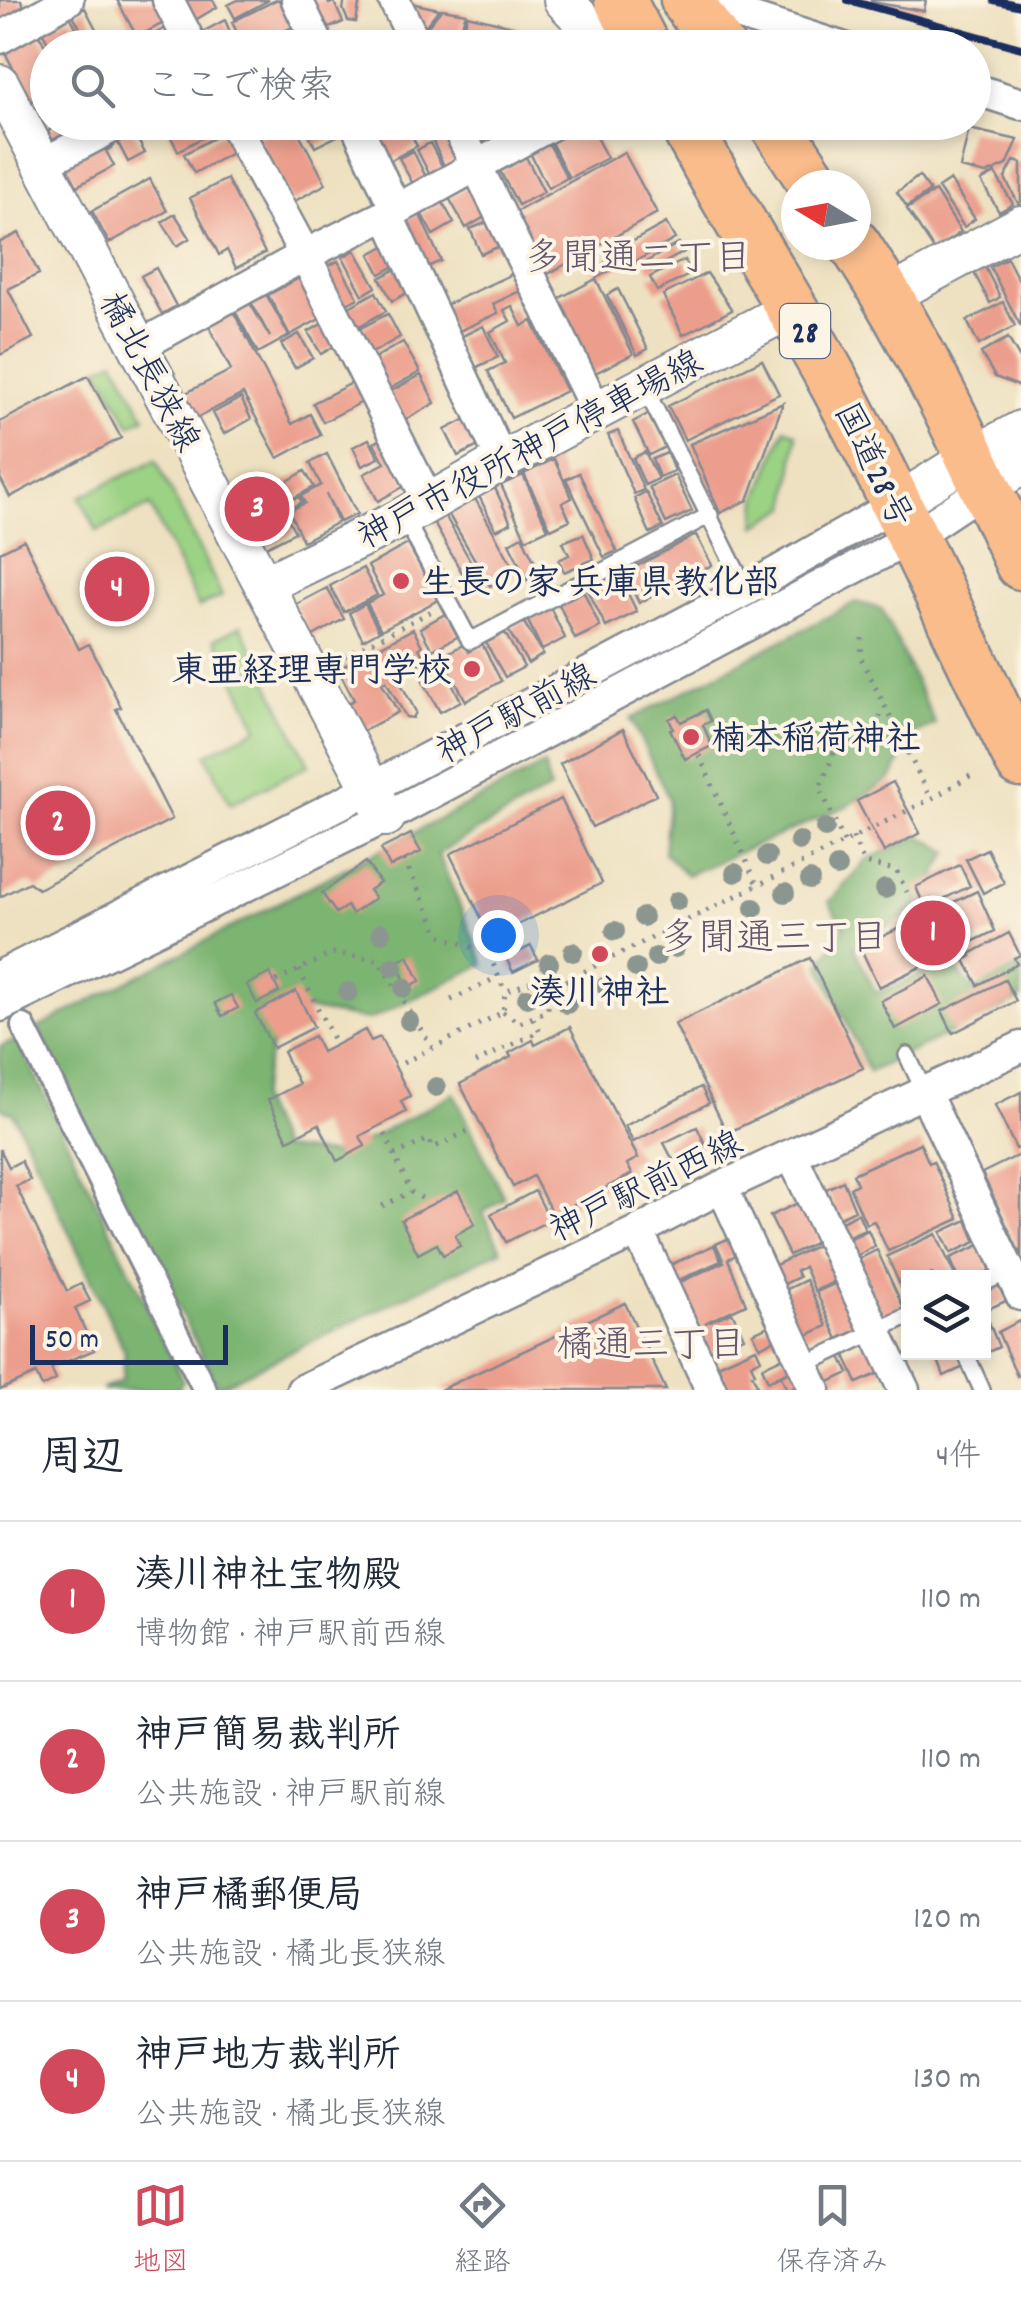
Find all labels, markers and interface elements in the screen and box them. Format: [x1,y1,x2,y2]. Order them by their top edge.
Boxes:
search box [30,30,991,140]
icon: search [65,58,120,113]
text: ここで検索 [145,62,335,117]
north arrow [781,170,871,260]
district label: 多聞通二丁目 [524,234,752,289]
street label: 橘北長狭線 [83,284,210,462]
road number: 28 [780,304,830,358]
street label: 神戸市役所神戸停車場線 [350,340,713,565]
street label: 国道28号 [819,395,922,538]
pin: 3 [224,472,290,546]
pin: 4 [84,552,150,626]
place label: 生長の家 兵庫県教化部 [421,561,779,611]
marker: 生長の家 兵庫県教化部 [390,570,412,592]
place label: 東亜経理専門学校 [172,649,452,699]
street label: 神戸駅前線 [428,653,606,780]
marker: 東亜経理専門学校 [461,658,483,680]
place label: 楠本稲荷神社 [711,717,921,767]
marker: 楠本稲荷神社 [680,726,702,748]
pin: 2 [26,786,90,860]
pin: 1 [900,896,966,970]
your location [473,910,524,961]
district label: 多聞通三丁目 [660,914,888,969]
marker: 湊川神社 [589,943,611,965]
place label: 湊川神社 [530,971,670,1021]
street label: 神戸駅前西線 [542,1121,753,1258]
map controls [901,1270,991,1360]
button: layers [901,1270,991,1360]
scale bar [30,1320,228,1364]
district label: 橘通三丁目 [556,1321,746,1376]
text: 50 m [45,1322,99,1362]
text: 周辺 [40,1431,124,1491]
text: 4件 [936,1436,981,1482]
text: 湊川神社宝物殿 [135,1551,401,1606]
text: 1 [69,1578,76,1624]
text: 110 m [920,1578,981,1624]
text: 博物館 · 神戸駅前西線 [135,1614,445,1660]
text: 神戸簡易裁判所 [135,1711,401,1766]
text: 2 [66,1738,79,1784]
text: 110 m [920,1738,981,1784]
text: 公共施設 · 神戸駅前線 [135,1774,445,1820]
text: 神戸橘郵便局 [135,1871,363,1926]
text: 3 [65,1898,80,1944]
text: 120 m [913,1898,981,1944]
text: 公共施設 · 橘北長狭線 [135,1934,445,1980]
text: 神戸地方裁判所 [135,2031,401,2086]
text: 4 [66,2058,79,2104]
text: 130 m [913,2058,981,2104]
text: 公共施設 · 橘北長狭線 [135,2094,445,2140]
tab: 地図 [133,2178,189,2285]
tab: 経路 [454,2178,510,2285]
tab: 保存済み [776,2178,888,2285]

